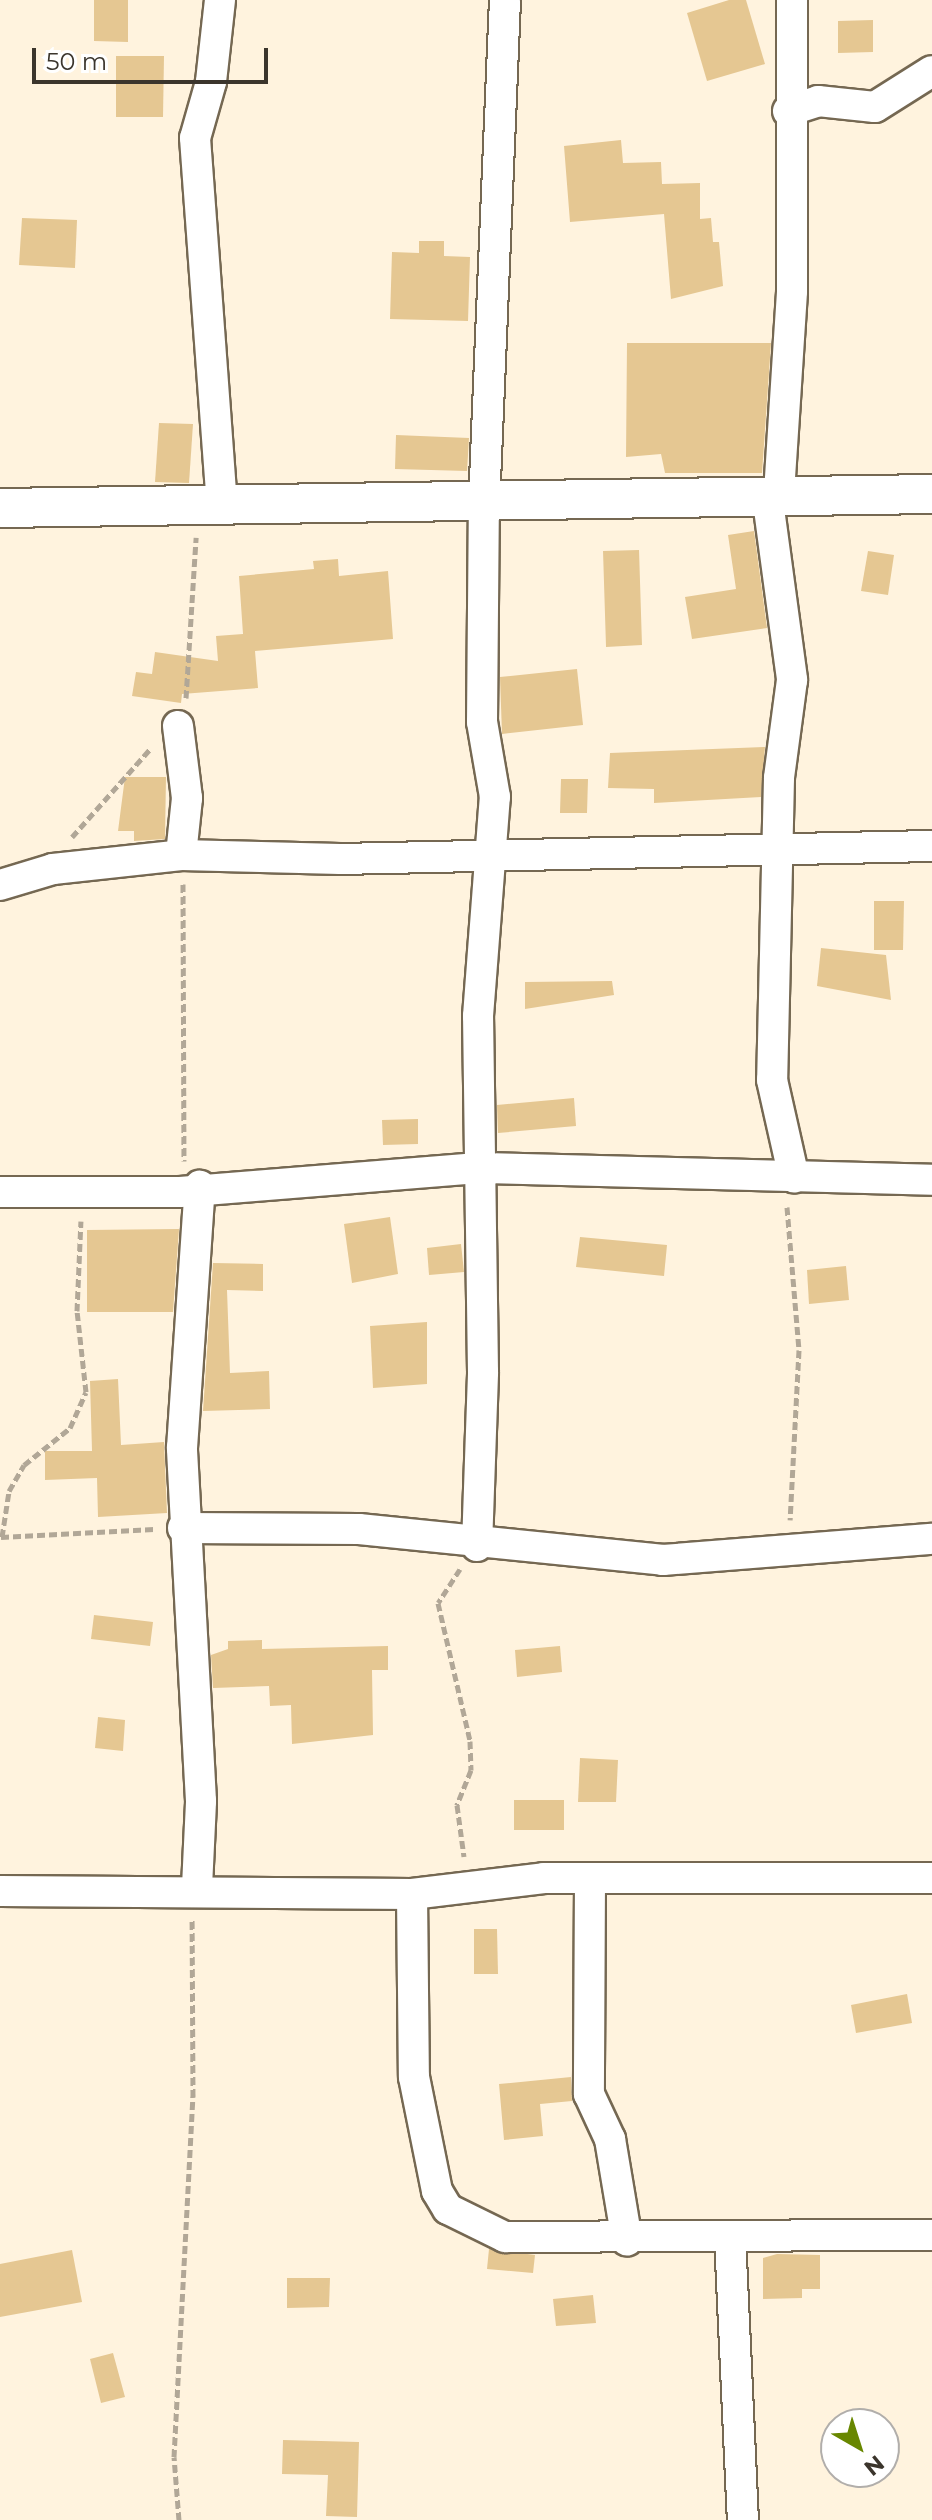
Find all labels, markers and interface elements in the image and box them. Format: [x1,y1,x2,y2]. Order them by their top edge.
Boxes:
scale bar [36,32,272,82]
text: 50 m [46,47,107,76]
north arrow [820,2408,900,2488]
text: N [859,2449,890,2482]

